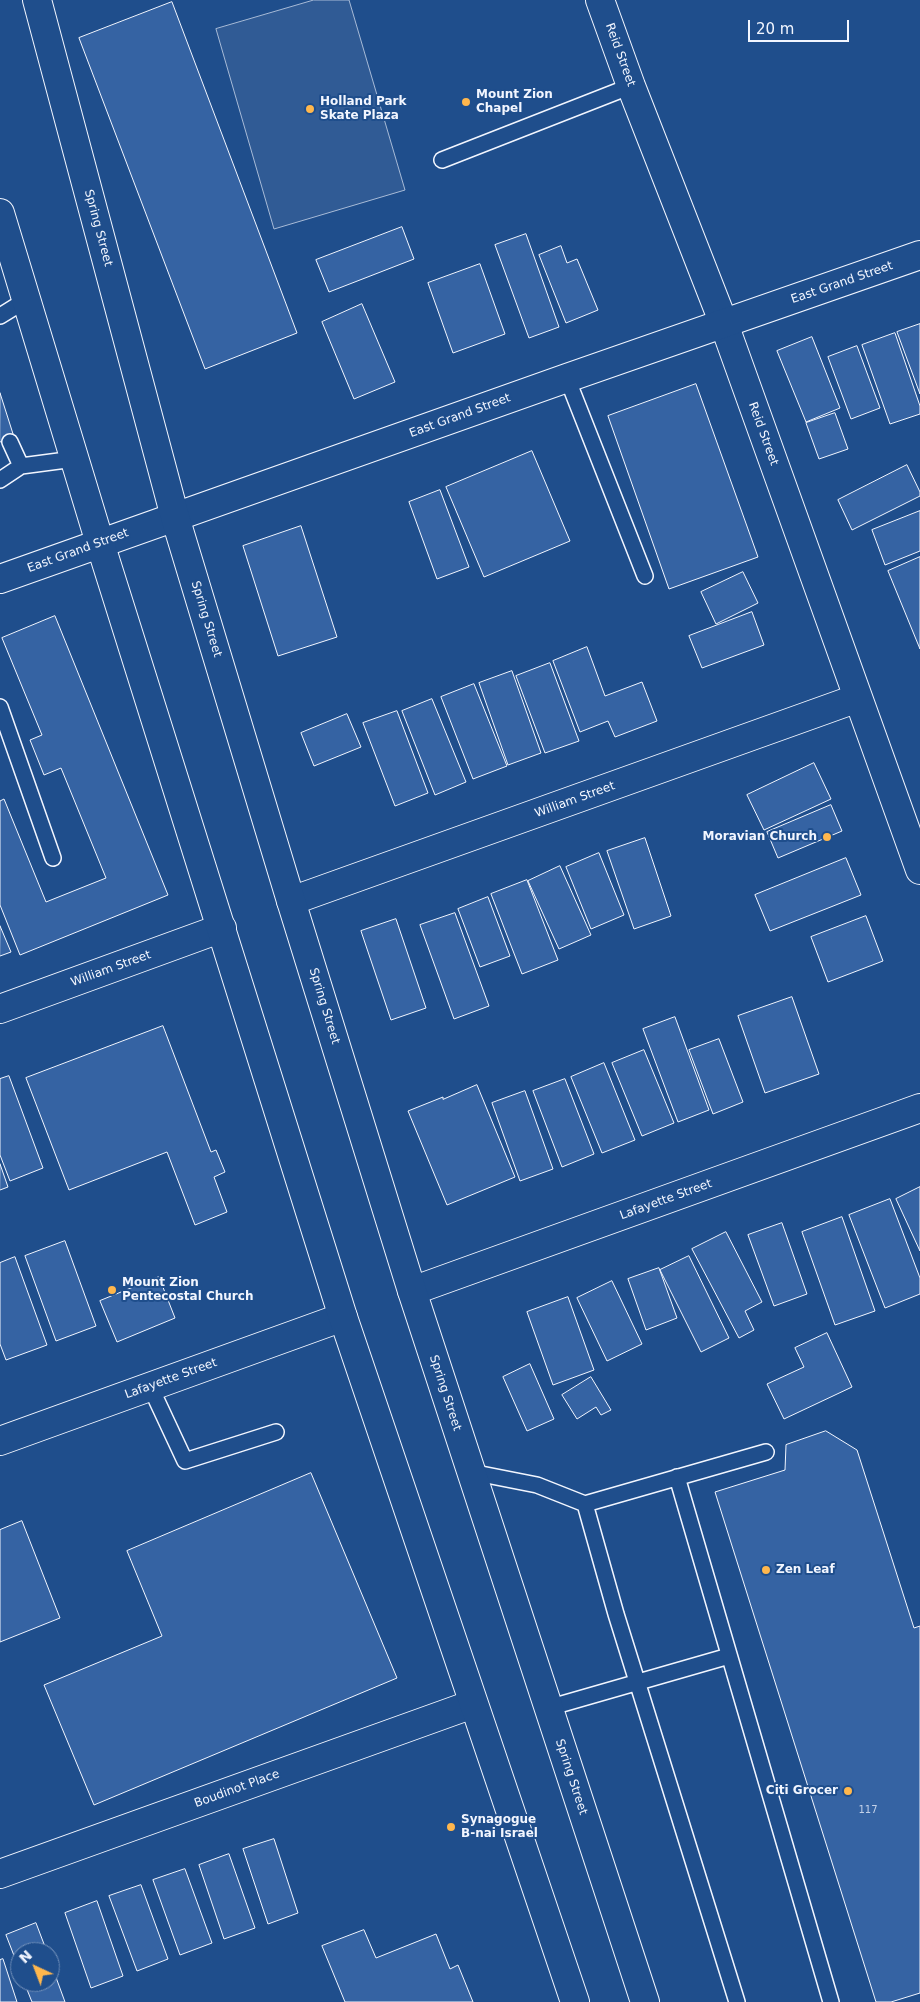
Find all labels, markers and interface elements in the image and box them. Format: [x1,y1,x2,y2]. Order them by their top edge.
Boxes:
scale bar [750,10,851,42]
text: 20 m [756,20,794,38]
street label: Reid Street [602,21,638,89]
place label: Mount Zion Chapel [476,88,553,116]
place label: Holland Park Skate Plaza [320,95,406,123]
marker: Mount Zion Chapel [460,96,472,108]
marker: Holland Park Skate Plaza [304,103,316,115]
street label: Spring Street [81,188,115,268]
street label: East Grand Street [789,259,895,307]
street label: East Grand Street [407,391,513,441]
street label: Reid Street [745,400,781,468]
street label: East Grand Street [25,526,131,576]
street label: Spring Street [188,579,224,659]
street label: William Street [533,779,617,821]
place label: Moravian Church [703,830,817,844]
marker: Moravian Church [821,831,833,843]
street label: William Street [69,948,153,990]
street label: Spring Street [306,966,342,1046]
street label: Lafayette Street [618,1177,714,1223]
place label: Mount Zion Pentecostal Church [122,1276,253,1304]
marker: Mount Zion Pentecostal Church [106,1284,118,1296]
street label: Spring Street [426,1353,464,1433]
street label: Lafayette Street [123,1356,219,1402]
place label: Zen Leaf [776,1563,835,1577]
marker: Zen Leaf [760,1564,772,1576]
street label: Spring Street [552,1737,590,1817]
street label: Boudinot Place [192,1767,282,1811]
place label: Citi Grocer [766,1784,838,1798]
marker: Citi Grocer [842,1785,854,1797]
house number: 117 [858,1804,878,1816]
place label: Synagogue B-nai Israel [461,1813,538,1841]
marker: Synagogue B-nai Israel [445,1821,457,1833]
north arrow [10,1942,60,1992]
text: N [16,1947,35,1967]

